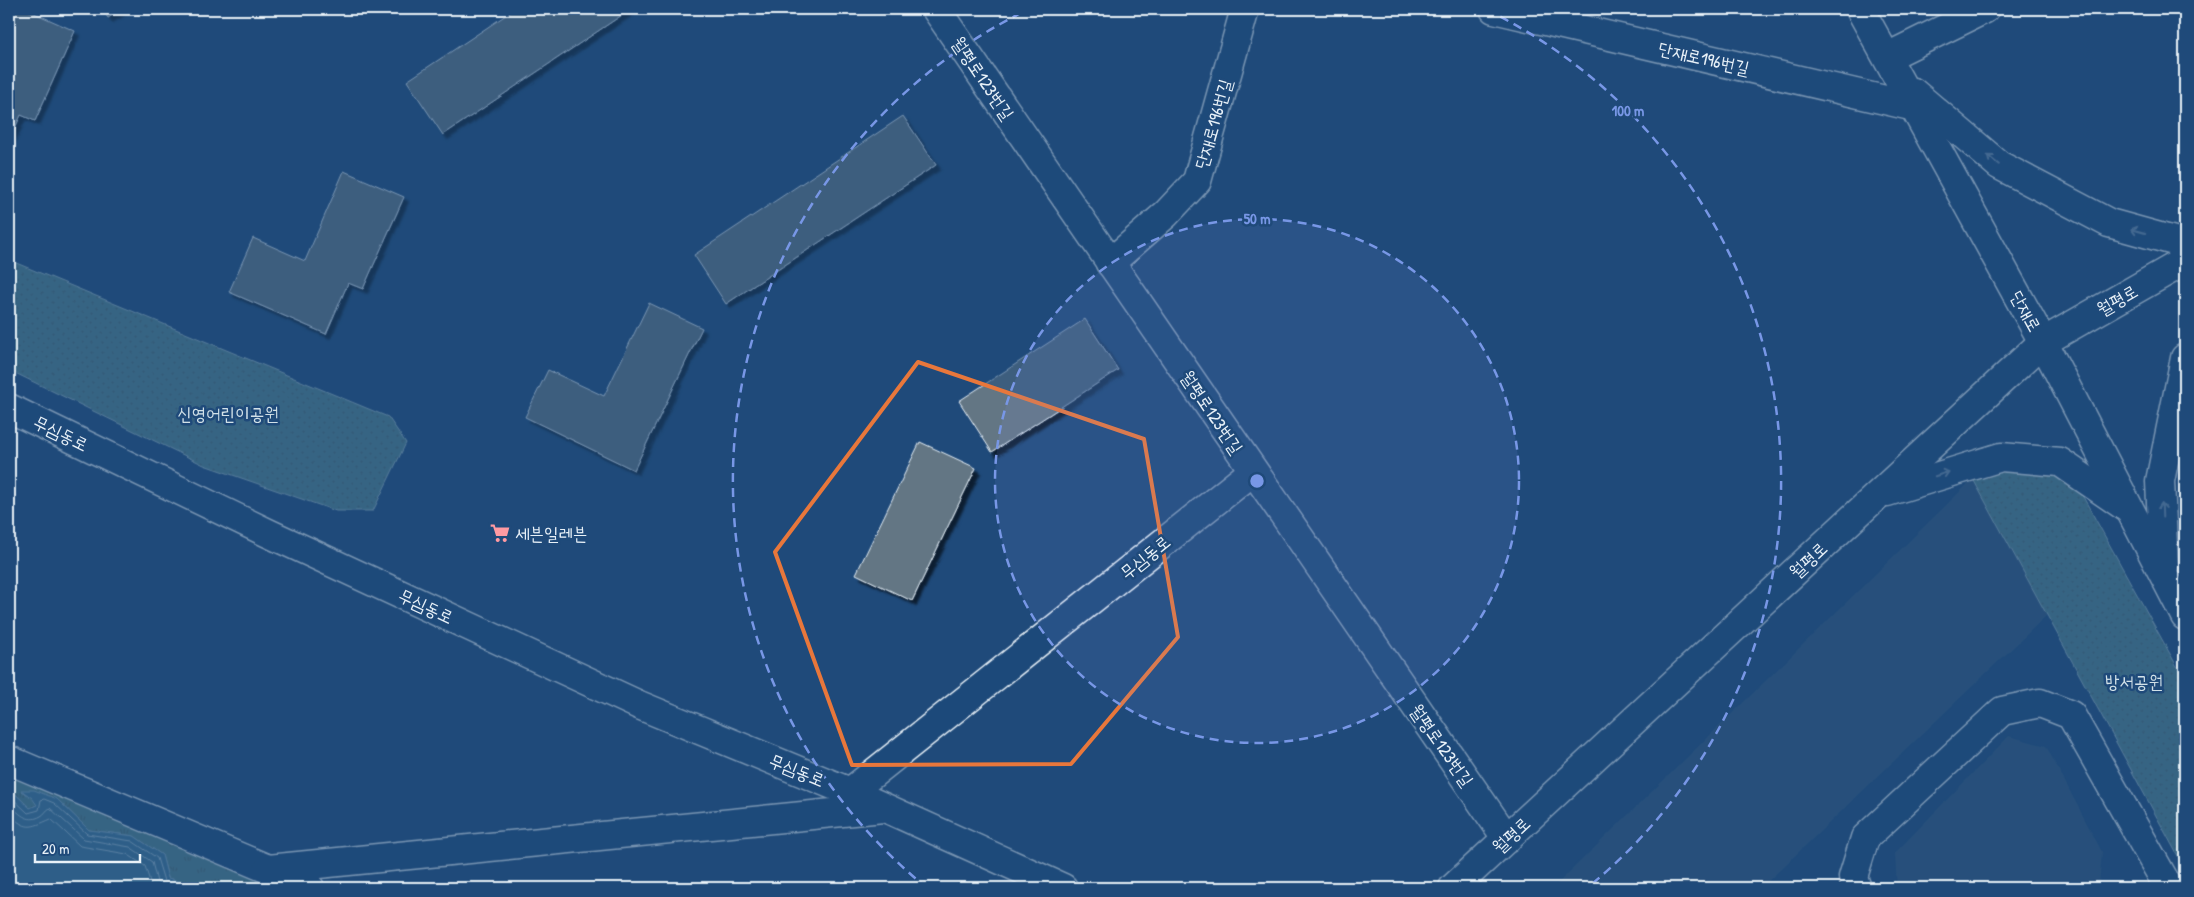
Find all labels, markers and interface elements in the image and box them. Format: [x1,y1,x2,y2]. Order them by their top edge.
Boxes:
street label: 월평로123번길 [946,31,1020,125]
street label: 단재로196번길 [1656,35,1752,81]
street label: 단재로196번길 [1188,75,1238,172]
text: 100 m [1612,100,1644,121]
one-way arrow [1987,154,2000,165]
text: 50 m [1244,208,1270,229]
one-way arrow [2131,226,2147,235]
street label: 월평로 [2092,278,2142,322]
street label: 단재로 [2005,286,2047,336]
street label: 월평로123번길 [1175,365,1249,459]
park label: 신영어린이공원 [177,401,279,426]
street label: 무심동로 [29,409,93,457]
one-way arrow [1933,469,1949,479]
centre of rings [1248,472,1266,490]
one-way arrow [2157,502,2166,518]
place label: 세븐일레븐 [515,521,587,546]
supermarket icon: 세븐일레븐 [489,522,511,544]
street label: 무심동로 [1115,529,1175,585]
street label: 월평로 [1784,536,1832,584]
street label: 무심동로 [394,582,458,630]
park label: 방서공원 [2105,669,2163,694]
street label: 월평로123번길 [1404,699,1480,792]
street label: 무심동로 [765,748,829,792]
street label: 월평로 [1487,811,1535,859]
scale bar [35,832,140,864]
text: 20 m [42,838,69,859]

